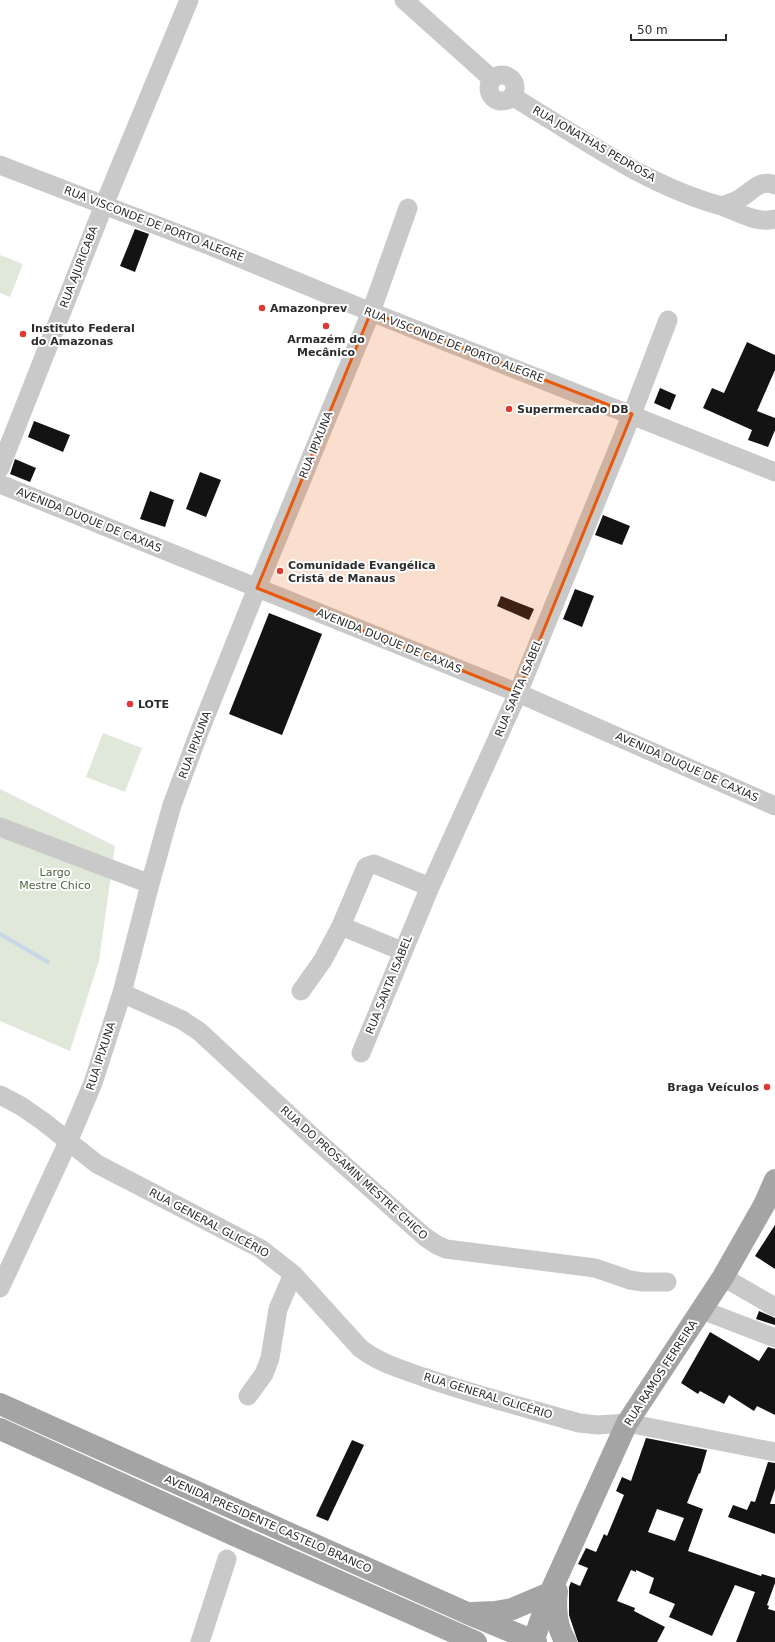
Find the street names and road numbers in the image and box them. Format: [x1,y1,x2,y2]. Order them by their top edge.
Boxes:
street label: RUA JONATHAS PEDROSA [530,103,658,185]
street label: RUA VISCONDE DE PORTO ALEGRE [62,184,246,264]
street label: RUA AJURICABA [57,224,101,310]
street label: RUA VISCONDE DE PORTO ALEGRE [362,305,546,385]
street label: RUA IPIXUNA [297,409,336,480]
street label: AVENIDA DUQUE DE CAXIAS [15,485,163,555]
street label: AVENIDA DUQUE DE CAXIAS [315,606,463,676]
street label: RUA SANTA ISABEL [492,636,546,739]
street label: RUA IPIXUNA [176,709,214,781]
street label: AVENIDA DUQUE DE CAXIAS [613,730,761,804]
street label: RUA SANTA ISABEL [363,933,415,1036]
street label: RUA IPIXUNA [84,1020,118,1092]
street label: RUA DO PROSAMIN MESTRE CHICO [278,1104,430,1243]
street label: RUA GENERAL GLICÉRIO [147,1186,271,1260]
street label: RUA RAMOS FERREIRA [622,1317,700,1428]
street label: RUA GENERAL GLICÉRIO [422,1370,554,1422]
street label: AVENIDA PRESIDENTE CASTELO BRANCO [163,1472,374,1576]

